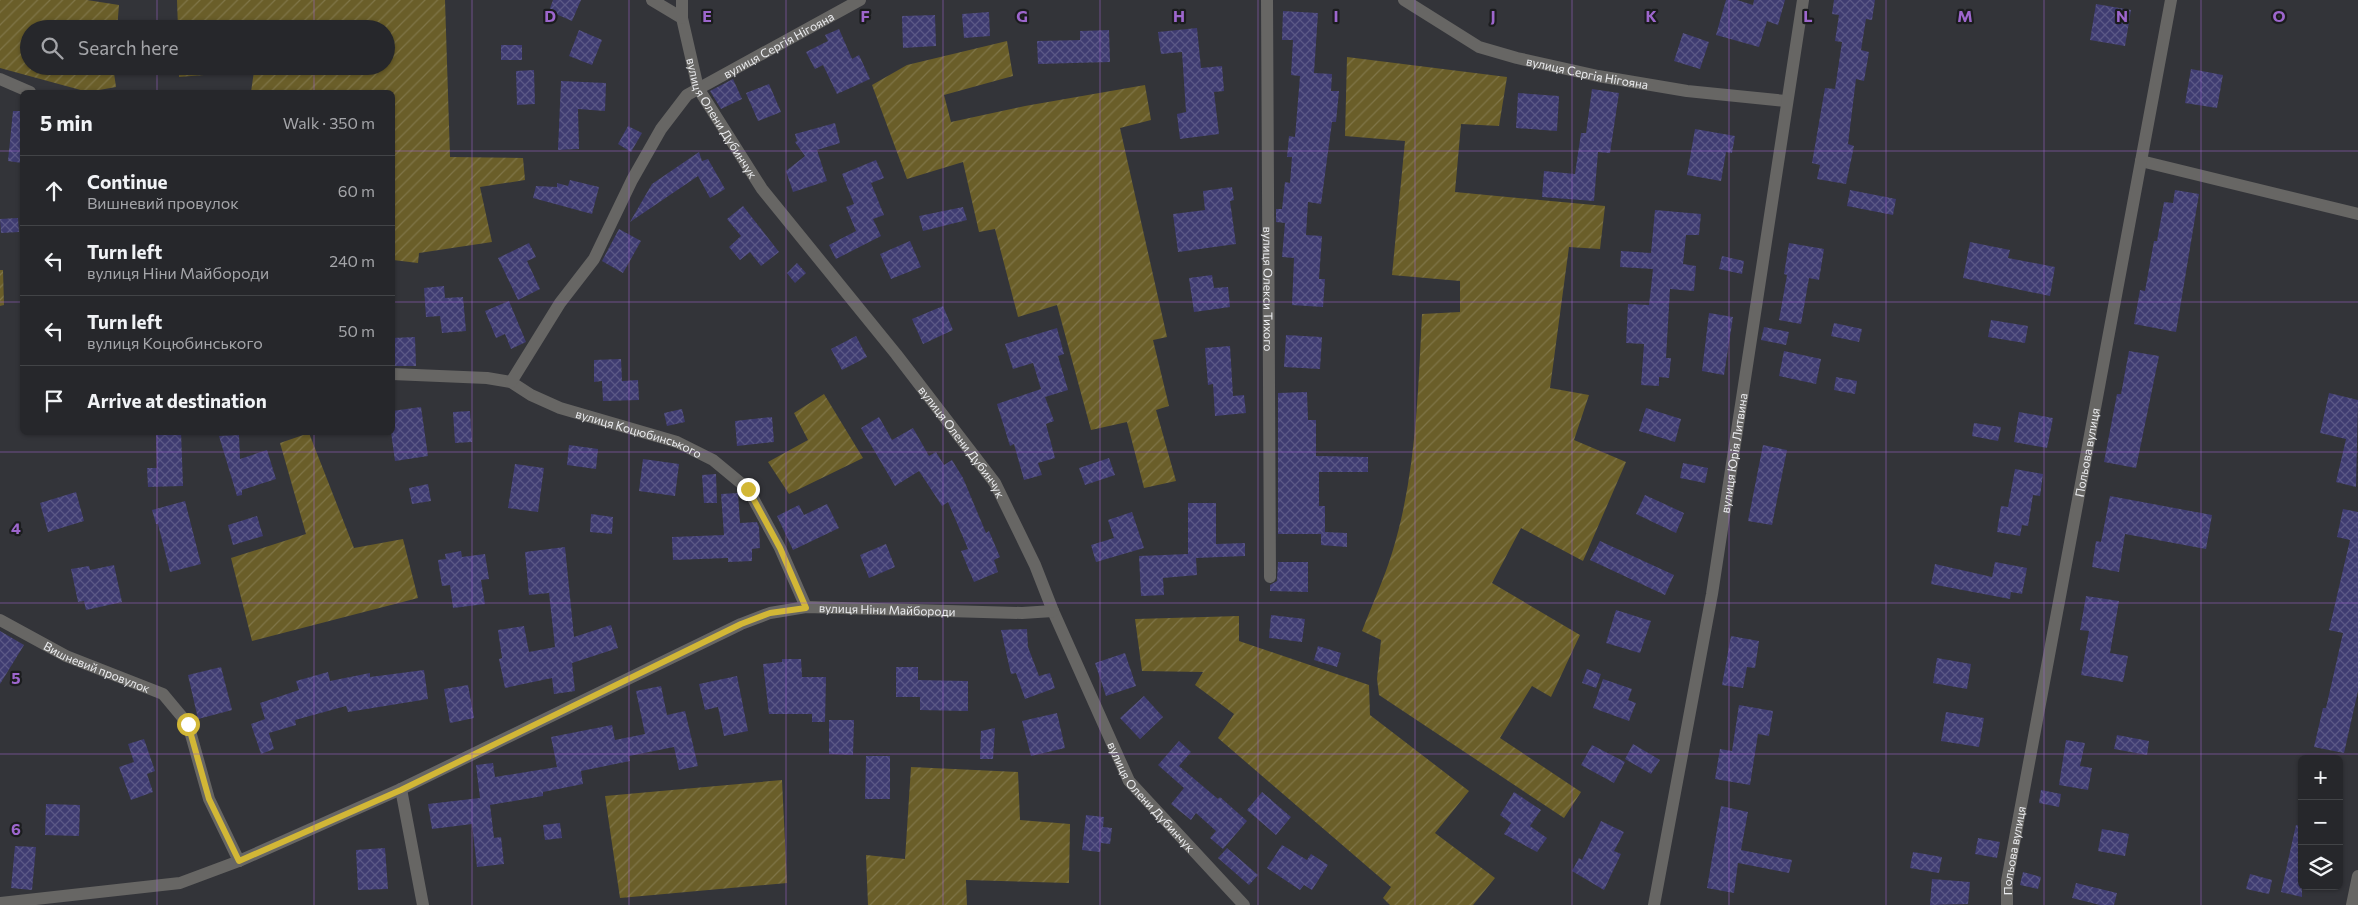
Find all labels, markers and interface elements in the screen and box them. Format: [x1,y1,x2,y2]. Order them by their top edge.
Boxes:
text: D [544,6,556,25]
text: E [702,6,712,25]
text: F [860,6,870,25]
text: G [1016,6,1028,25]
text: H [1173,6,1185,25]
text: I [1333,6,1339,25]
text: J [1490,6,1496,25]
text: K [1645,6,1657,25]
text: L [1803,6,1813,25]
text: M [1957,6,1973,25]
text: N [2116,6,2128,25]
text: O [2272,6,2286,25]
street label: вулиця Сергія Нігояна [721,9,836,81]
search box [20,20,395,75]
icon: search [38,34,66,62]
text: Search here [78,36,178,59]
street label: вулиця Сергія Нігояна [1525,53,1649,91]
street label: вулиця Олени Дубинчук [684,56,761,181]
text: 5 min [40,110,93,135]
text: Walk · 350 m [283,113,375,132]
text: Continue [87,170,167,193]
icon: ahead [40,177,68,205]
text: 60 m [338,181,375,200]
text: Вишневий провулок [87,193,239,212]
street label: вулиця Олекси Тихого [1261,226,1276,352]
text: Turn left [87,240,162,263]
icon: left [40,247,68,275]
text: 240 m [329,251,375,270]
text: вулиця Ніни Майбороди [87,263,269,282]
text: Turn left [87,310,162,333]
icon: left [40,317,68,345]
text: 50 m [338,321,375,340]
text: вулиця Коцюбинського [87,333,263,352]
street label: вулиця Олени Дубинчук [916,383,1008,501]
icon: arrive [40,387,68,415]
text: Arrive at destination [87,389,267,412]
street label: вулиця Юрія Литвина [1717,392,1750,514]
street label: вулиця Коцюбинського [574,406,704,460]
street label: Польова вулиця [2072,407,2102,498]
route end [737,478,760,501]
text: 4 [11,518,21,537]
street label: вулиця Ніни Майбороди [819,600,956,618]
street label: Вишневий провулок [41,638,153,695]
text: 5 [11,668,21,687]
route start [177,713,200,736]
street label: вулиця Олени Дубинчук [1105,739,1198,855]
map controls [2298,755,2343,890]
button: + [2298,755,2343,800]
button: − [2298,800,2343,845]
street label: Польова вулиця [2000,805,2028,895]
text: 6 [11,819,21,838]
button: layers [2298,845,2343,890]

